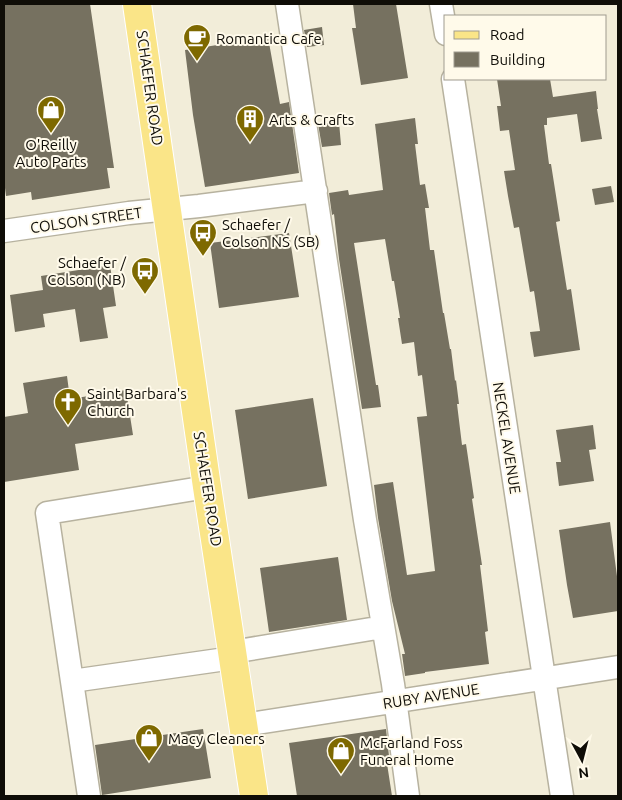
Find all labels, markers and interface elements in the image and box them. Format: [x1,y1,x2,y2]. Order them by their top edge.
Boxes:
legend [444,15,607,80]
cafe icon: Romantica Cafe [182,23,212,62]
text: Road [490,26,525,43]
street label: SCHAEFER ROAD [134,29,166,147]
place label: Romantica Cafe [216,30,322,47]
text: Building [490,51,545,68]
shop icon: O'Reilly Auto Parts [36,95,66,134]
building icon: Arts & Crafts [235,104,265,143]
place label: Arts & Crafts [269,111,354,128]
place label: O'Reilly Auto Parts [15,136,87,170]
street label: COLSON STREET [29,204,144,236]
place label: Schaefer / Colson NS (SB) [222,216,320,250]
bus stop icon: Schaefer / Colson NS (SB) [188,218,218,257]
place label: Schaefer / Colson (NB) [47,254,126,288]
bus stop icon: Schaefer / Colson (NB) [130,256,160,295]
street label: NECKEL AVENUE [490,381,524,495]
place label: Saint Barbara's Church [87,385,187,419]
church icon: Saint Barbara's Church [53,387,83,426]
street label: SCHAEFER ROAD [191,430,225,548]
street label: RUBY AVENUE [382,680,480,712]
shop icon: Macy Cleaners [134,723,164,762]
place label: Macy Cleaners [168,730,265,747]
place label: McFarland Foss Funeral Home [360,734,463,768]
north arrow [557,735,607,785]
shop icon: McFarland Foss Funeral Home [326,736,356,775]
text: N [577,764,590,781]

